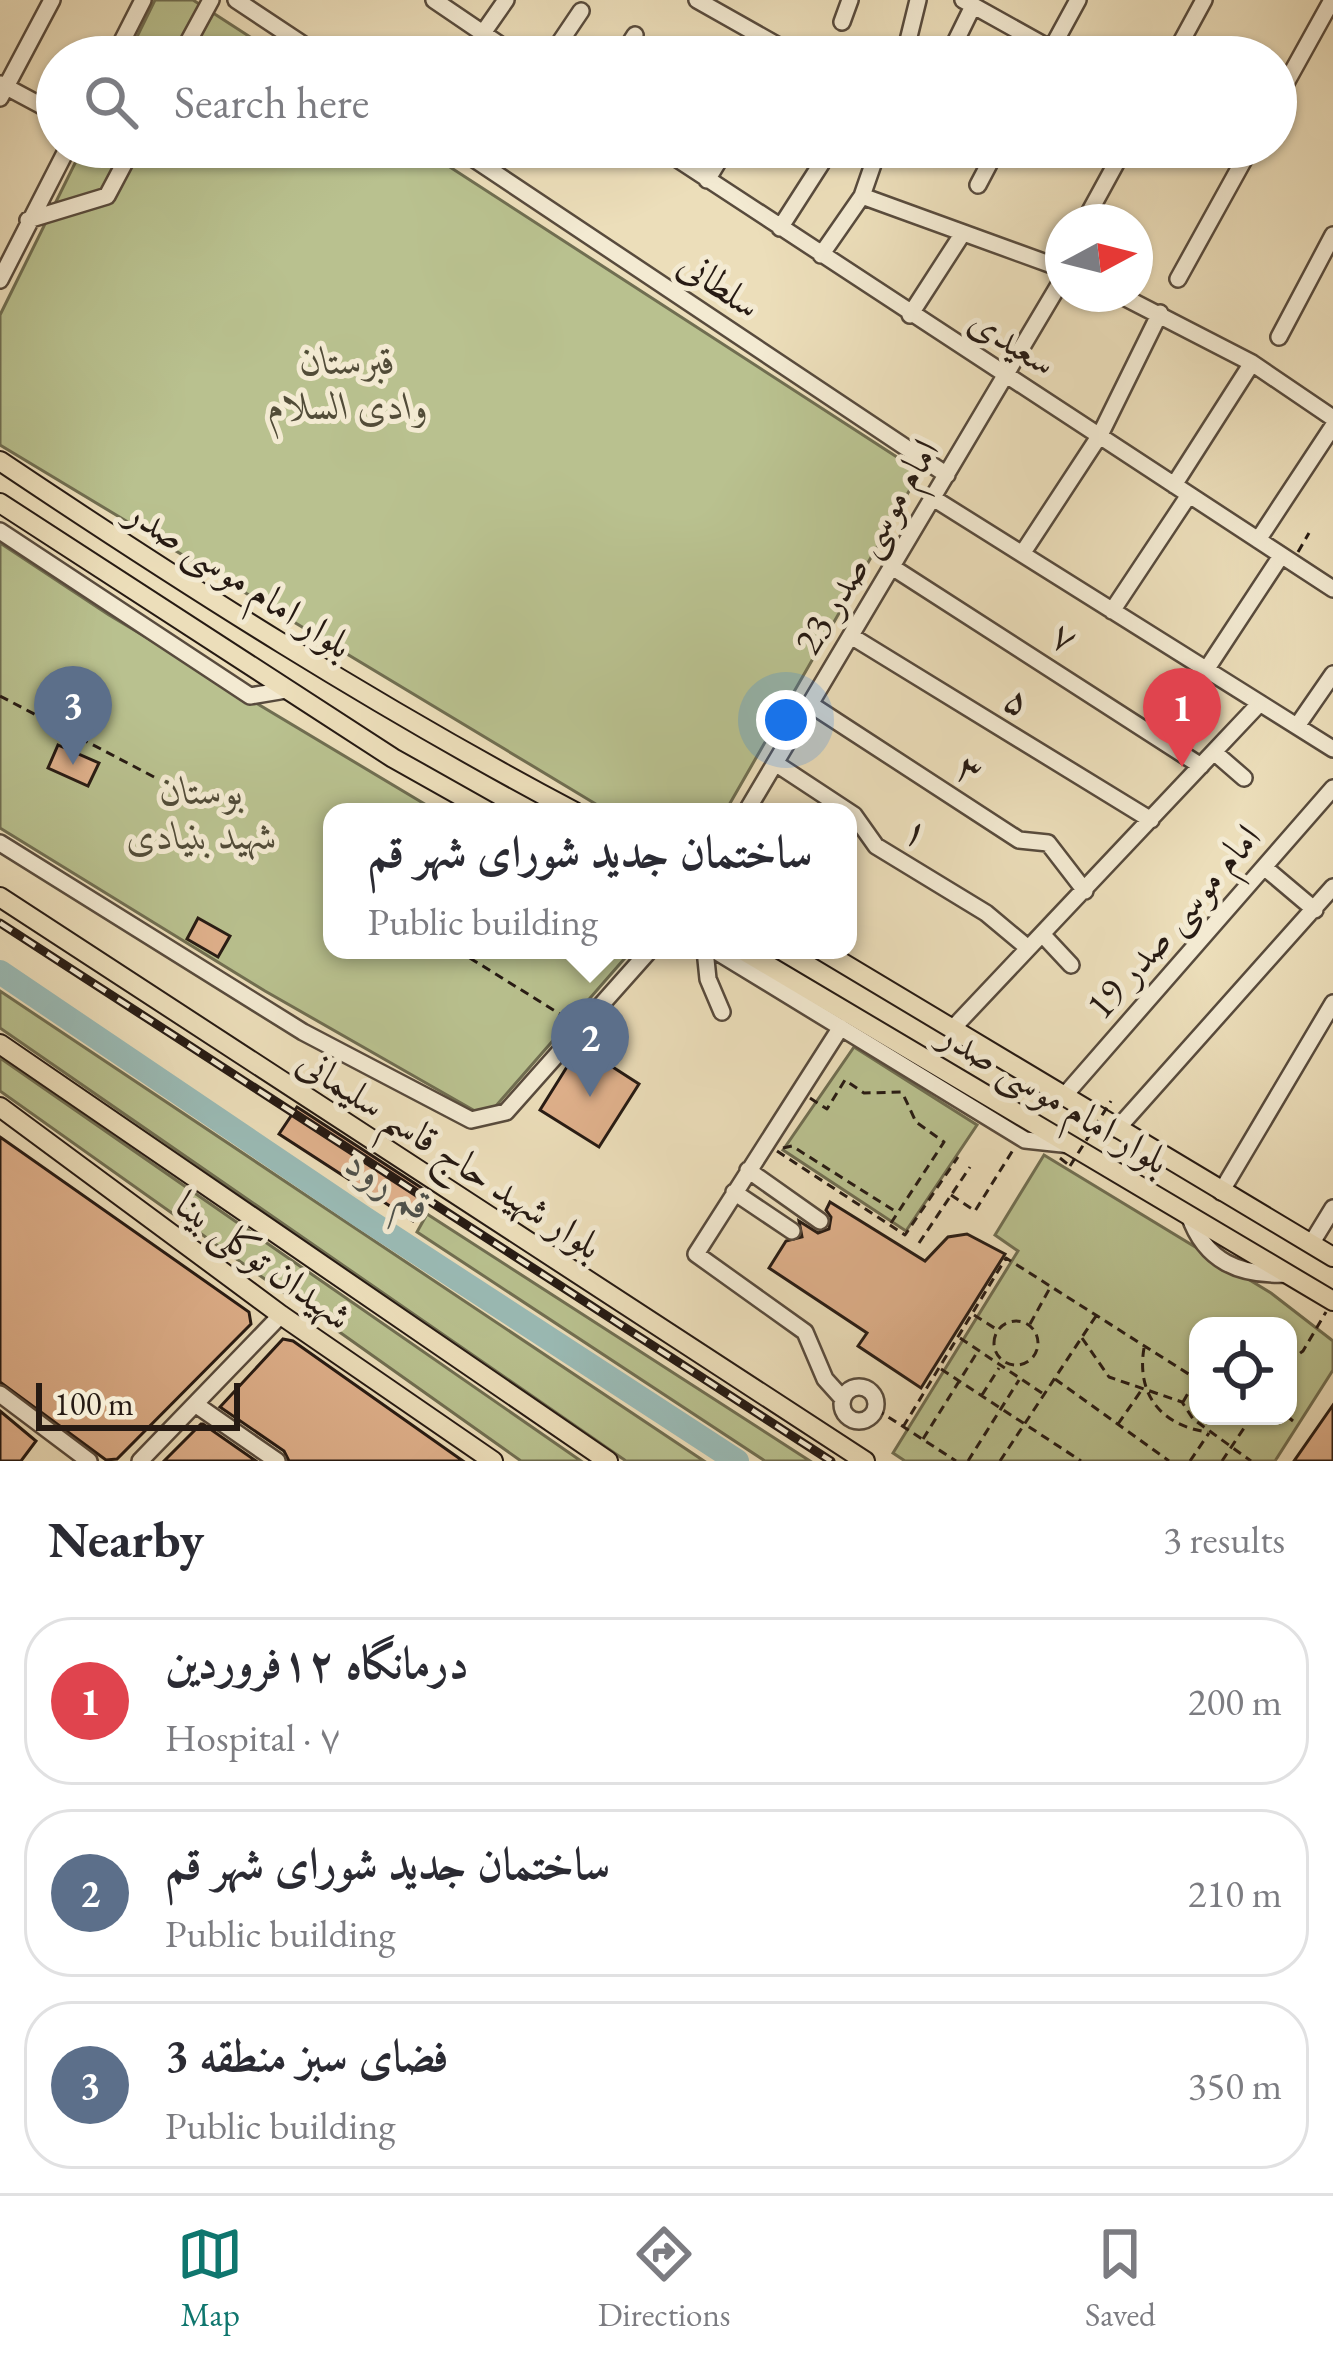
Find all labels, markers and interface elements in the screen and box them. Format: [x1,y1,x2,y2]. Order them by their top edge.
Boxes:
search box [36,36,1297,168]
icon: search [78,69,144,135]
text: Search here [174,73,369,131]
north arrow [1045,204,1153,312]
street label: سلطانی [669,238,771,330]
street label: سعیدی [960,294,1066,388]
park label: قبرستان وادی السلام [267,335,429,440]
street label: امام موسی صدر 23 [782,429,958,668]
street label: بلوار امام موسی صدر [109,484,363,677]
street label: ۷ [1042,608,1088,664]
pin: 3 [34,666,112,765]
pin: 1 [1143,668,1221,767]
street label: ۵ [995,672,1041,728]
your location [756,690,816,750]
street label: ۳ [947,741,993,797]
park label: بوستان شهید بنیادی [126,765,278,861]
popup [323,803,857,959]
street label: ۱ [894,803,940,859]
street label: امام موسی صدر 19 [1074,813,1279,1035]
text: ساختمان جدید شورای شهر قم [367,822,813,880]
text: Public building [367,896,598,947]
pin: 2 [551,998,629,1097]
street label: بلوار امام موسی صدر [923,1006,1179,1193]
street label: بلوار شهید حاج قاسم سلیمانی [281,1035,612,1282]
water label: قم رود [328,1135,445,1243]
street label: شهیدان توکلی بینا [164,1179,362,1344]
map controls [1189,1317,1297,1425]
button: locate [1189,1317,1297,1425]
scale bar [36,1377,240,1430]
text: 100 m [54,1382,134,1425]
text: Nearby [48,1506,204,1572]
text: 3 results [1163,1514,1285,1565]
text: درمانگاه ١٢فروردین [165,1633,469,1691]
text: 1 [80,1676,100,1727]
text: 200 m [1188,1676,1282,1727]
text: Hospital · ۷ [165,1712,342,1763]
text: ساختمان جدید شورای شهر قم [165,1834,610,1892]
text: 2 [80,1868,100,1919]
text: 210 m [1188,1868,1282,1919]
text: Public building [165,1908,396,1959]
text: فضای سبز منطقه 3 [165,2026,449,2084]
text: 3 [80,2060,100,2111]
text: 350 m [1188,2060,1282,2111]
text: Public building [165,2100,396,2151]
tab: Map [177,2221,243,2336]
tab: Directions [598,2221,731,2336]
tab: Saved [1085,2221,1156,2336]

